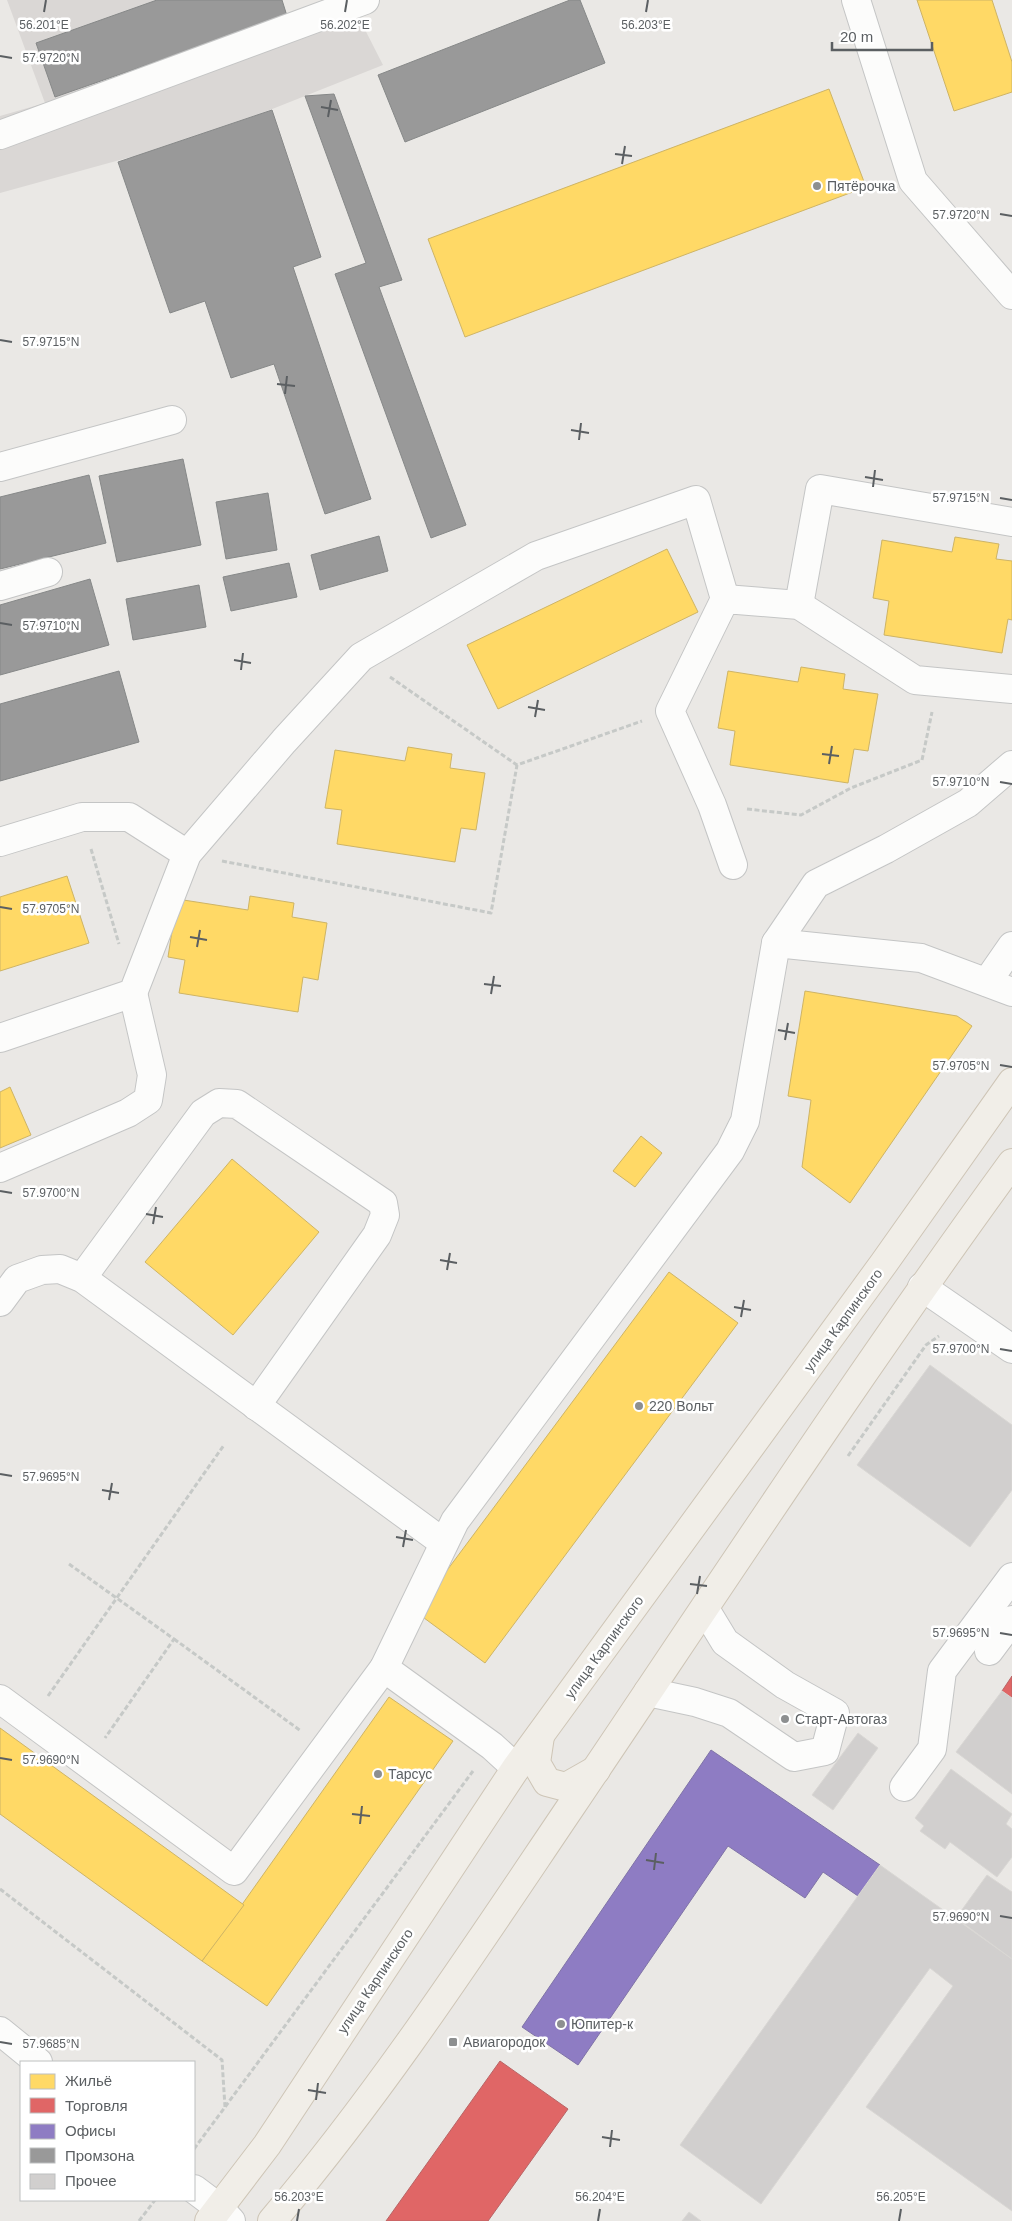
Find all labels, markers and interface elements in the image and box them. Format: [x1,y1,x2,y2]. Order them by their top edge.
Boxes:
text: 56.201°E [19,18,69,32]
text: 56.202°E [320,18,370,32]
text: 56.203°E [621,18,671,32]
scale bar [832,20,932,52]
text: 20 m [840,28,873,45]
text: 57.9720°N [23,51,79,65]
place label: Пятёрочка [827,178,896,194]
marker: Пятёрочка [811,180,823,192]
text: 57.9720°N [933,208,989,222]
text: 57.9715°N [23,335,79,349]
text: 57.9715°N [933,491,989,505]
text: 57.9710°N [23,619,79,633]
text: 57.9710°N [933,775,989,789]
text: 57.9705°N [23,902,79,916]
text: 57.9705°N [933,1059,989,1073]
text: 57.9700°N [23,1186,79,1200]
street label: улица Карпинского [800,1265,886,1374]
text: 57.9700°N [933,1342,989,1356]
place label: 220 Вольт [649,1398,714,1414]
marker: 220 Вольт [633,1400,645,1412]
text: 57.9695°N [23,1470,79,1484]
street label: улица Карпинского [561,1592,647,1701]
text: 57.9695°N [933,1626,989,1640]
place label: Старт-Автогаз [795,1711,887,1727]
marker: Старт-Автогаз [779,1713,791,1725]
text: 57.9690°N [23,1753,79,1767]
place label: Тарсус [388,1766,432,1782]
marker: Тарсус [372,1768,384,1780]
text: 57.9690°N [933,1910,989,1924]
street label: улица Карпинского [334,1925,416,2036]
place label: Юпитер-к [571,2016,634,2032]
marker: Юпитер-к [555,2018,567,2030]
place label: Авиагородок [463,2034,546,2050]
marker: Авиагородок [447,2036,459,2048]
text: 57.9685°N [23,2037,79,2051]
legend [20,2061,195,2201]
text: Жильё [65,2072,112,2089]
text: Торговля [65,2097,128,2114]
text: Офисы [65,2122,116,2139]
text: Промзона [65,2147,135,2164]
text: Прочее [65,2172,117,2189]
text: 56.203°E [274,2190,324,2204]
text: 56.204°E [575,2190,625,2204]
text: 56.205°E [876,2190,926,2204]

